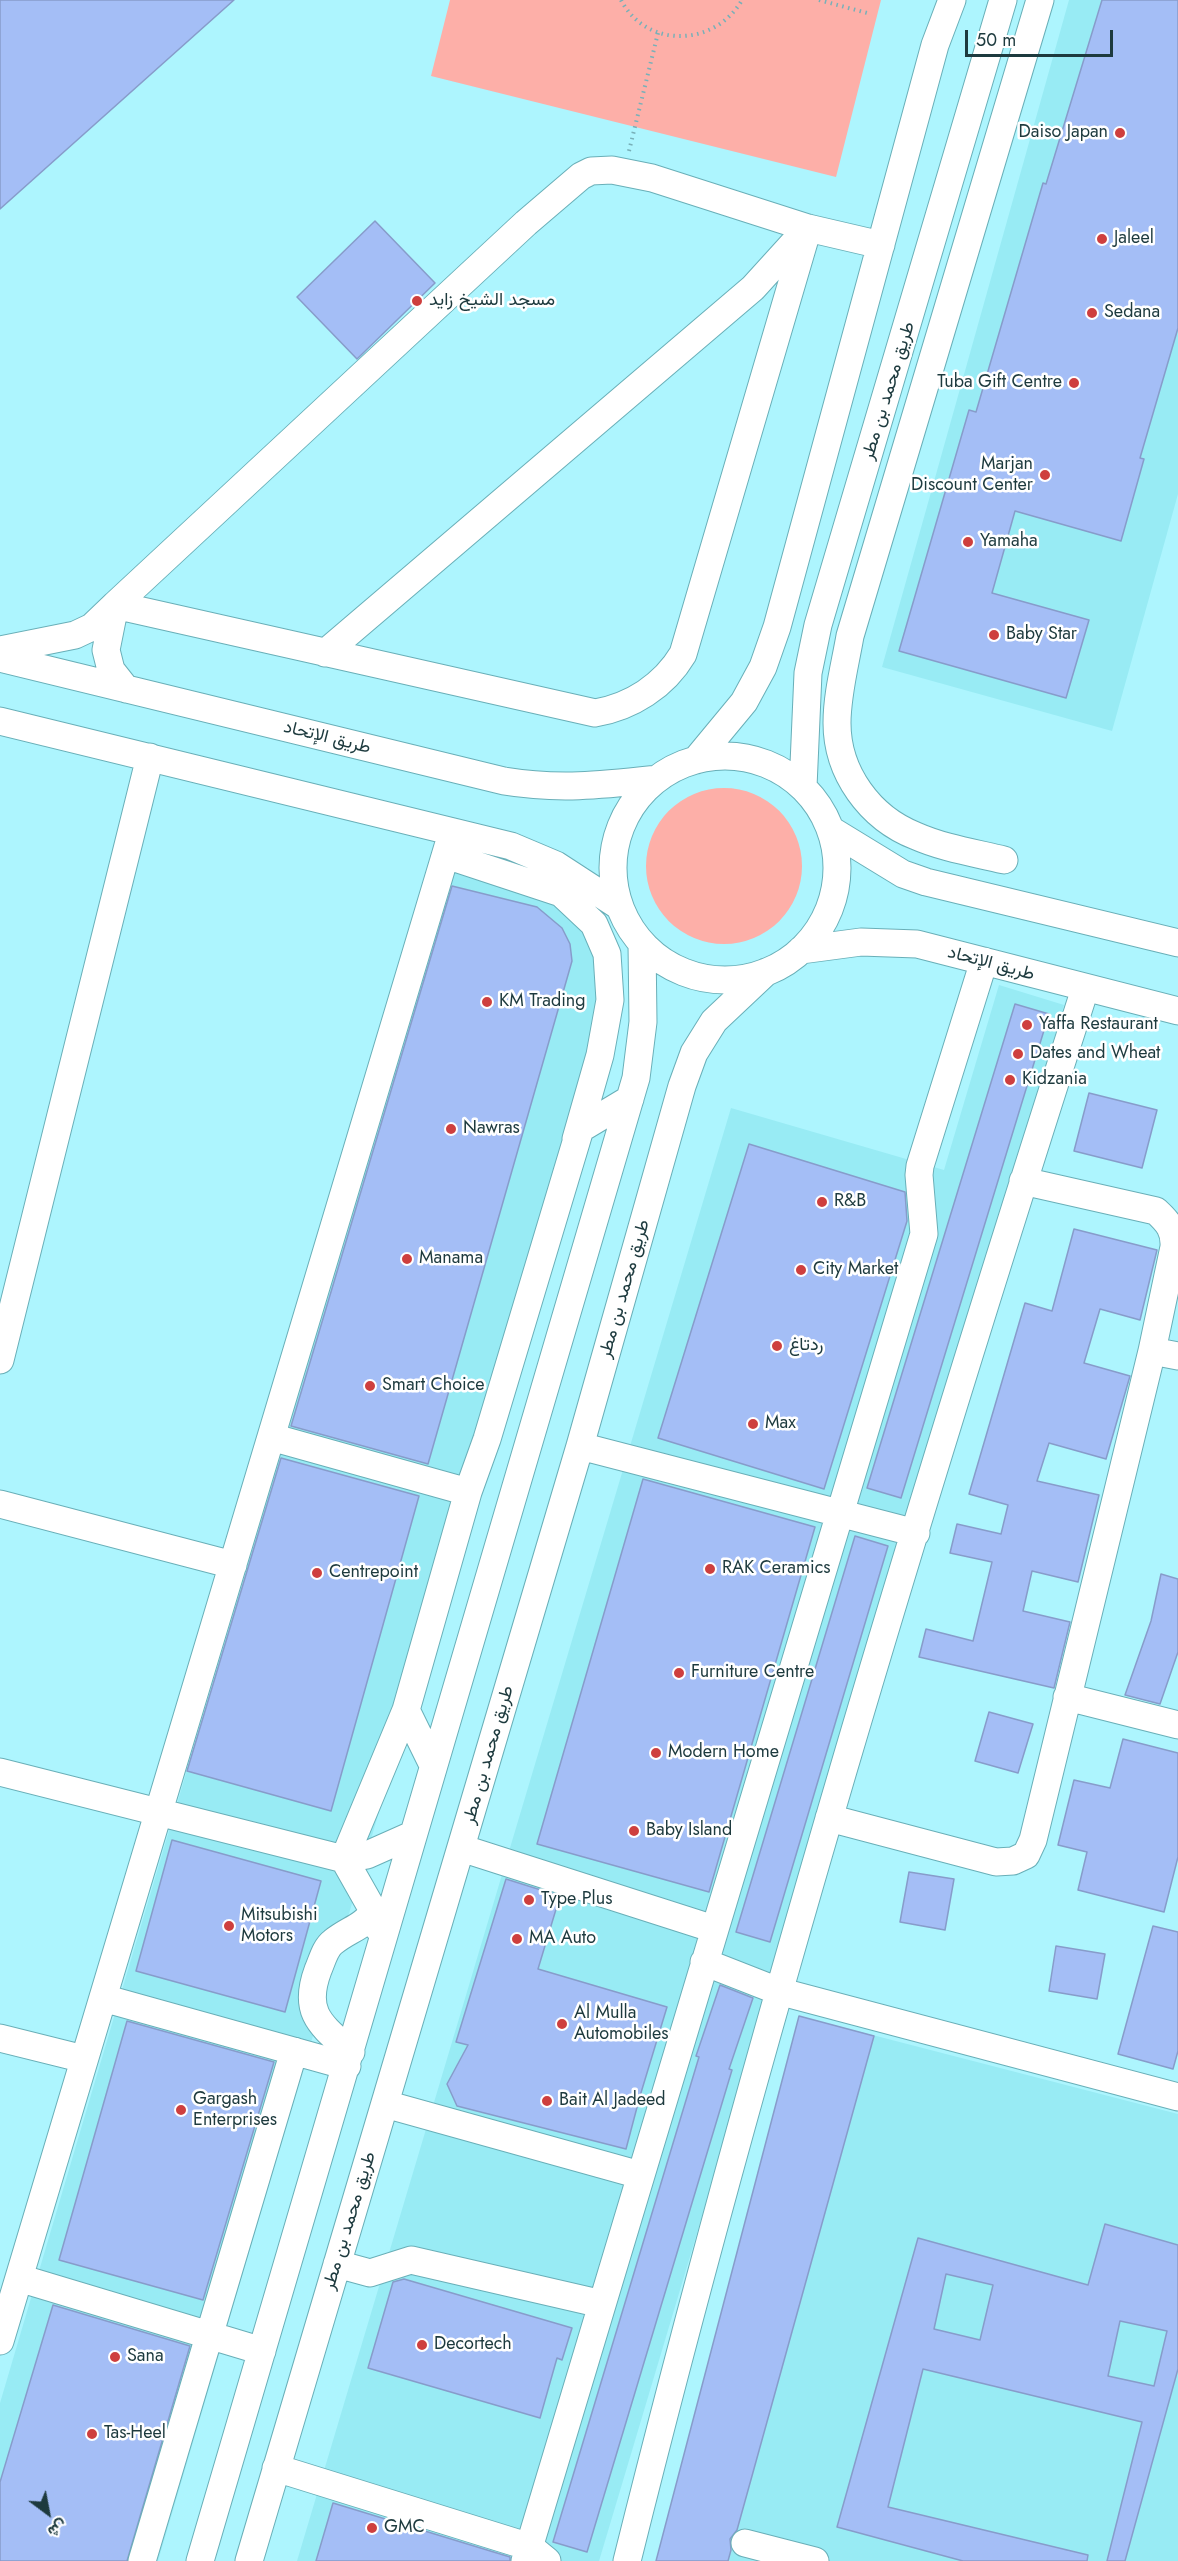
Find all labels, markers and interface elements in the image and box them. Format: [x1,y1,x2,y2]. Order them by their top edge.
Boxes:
scale bar [968,18,1116,56]
text: 50 m [976,27,1016,53]
place label: Daiso Japan [1019,122,1108,144]
marker: Daiso Japan [1113,126,1127,140]
place label: Jaleel [1114,228,1154,250]
marker: Jaleel [1095,232,1109,246]
place label: مسجد الشيخ زايد [429,290,555,312]
marker: مسجد الشيخ زايد [410,294,424,308]
place label: Sedana [1104,302,1160,324]
marker: Sedana [1085,306,1099,320]
street label: طريق محمد بن مطر [858,319,920,463]
place label: Tuba Gift Centre [937,372,1062,394]
marker: Tuba Gift Centre [1067,376,1081,390]
place label: Marjan Discount Center [911,454,1033,496]
marker: Marjan Discount Center [1038,468,1052,482]
place label: Yamaha [980,531,1038,553]
marker: Yamaha [961,535,975,549]
place label: Baby Star [1006,624,1077,646]
marker: Baby Star [987,628,1001,642]
street label: طريق اﻹتحاد [281,717,373,759]
street label: طريق اﻹتحاد [945,942,1037,986]
place label: KM Trading [499,991,586,1013]
marker: KM Trading [480,995,494,1009]
place label: Yaffa Restaurant [1039,1014,1158,1036]
marker: Yaffa Restaurant [1020,1018,1034,1032]
place label: Dates and Wheat [1030,1043,1160,1065]
marker: Dates and Wheat [1011,1047,1025,1061]
place label: Kidzania [1022,1069,1087,1091]
marker: Kidzania [1003,1073,1017,1087]
place label: Nawras [463,1118,520,1140]
marker: Nawras [444,1122,458,1136]
place label: R&B [834,1191,866,1213]
marker: R&B [815,1195,829,1209]
street label: طريق محمد بن مطر [595,1217,655,1361]
place label: Manama [419,1248,483,1270]
marker: Manama [400,1252,414,1266]
place label: City Market [813,1259,898,1281]
marker: City Market [794,1263,808,1277]
place label: ردتاغ [789,1335,823,1357]
marker: ردتاغ [770,1339,784,1353]
place label: Smart Choice [382,1375,485,1397]
marker: Smart Choice [363,1379,377,1393]
place label: Max [765,1413,796,1435]
marker: Max [746,1417,760,1431]
place label: RAK Ceramics [722,1558,831,1580]
place label: Centrepoint [329,1562,418,1584]
marker: RAK Ceramics [703,1562,717,1576]
marker: Centrepoint [310,1566,324,1580]
place label: Furniture Centre [691,1662,814,1684]
marker: Furniture Centre [672,1666,686,1680]
street label: طريق محمد بن مطر [459,1683,519,1827]
place label: Modern Home [668,1742,779,1764]
marker: Modern Home [649,1746,663,1760]
place label: Baby Island [646,1820,732,1842]
marker: Baby Island [627,1824,641,1838]
place label: Type Plus [541,1889,612,1911]
marker: Type Plus [522,1893,536,1907]
place label: Mitsubishi Motors [241,1905,318,1948]
marker: Mitsubishi Motors [222,1919,236,1933]
place label: MA Auto [529,1928,596,1950]
marker: MA Auto [510,1932,524,1946]
place label: Al Mulla Automobiles [574,2003,669,2046]
marker: Al Mulla Automobiles [555,2017,569,2031]
place label: Gargash Enterprises [193,2089,277,2132]
place label: Bait Al Jadeed [559,2090,666,2112]
marker: Bait Al Jadeed [540,2094,554,2108]
marker: Gargash Enterprises [174,2103,188,2117]
street label: طريق محمد بن مطر [319,2149,381,2293]
place label: Decortech [434,2334,512,2356]
marker: Decortech [415,2338,429,2352]
place label: Sana [127,2346,164,2368]
marker: Sana [108,2350,122,2364]
place label: Tas-Heel [104,2423,166,2445]
marker: Tas-Heel [85,2427,99,2441]
north arrow [18,2483,78,2543]
text: ش [44,2514,72,2544]
place label: GMC [384,2517,425,2539]
marker: GMC [365,2521,379,2535]

